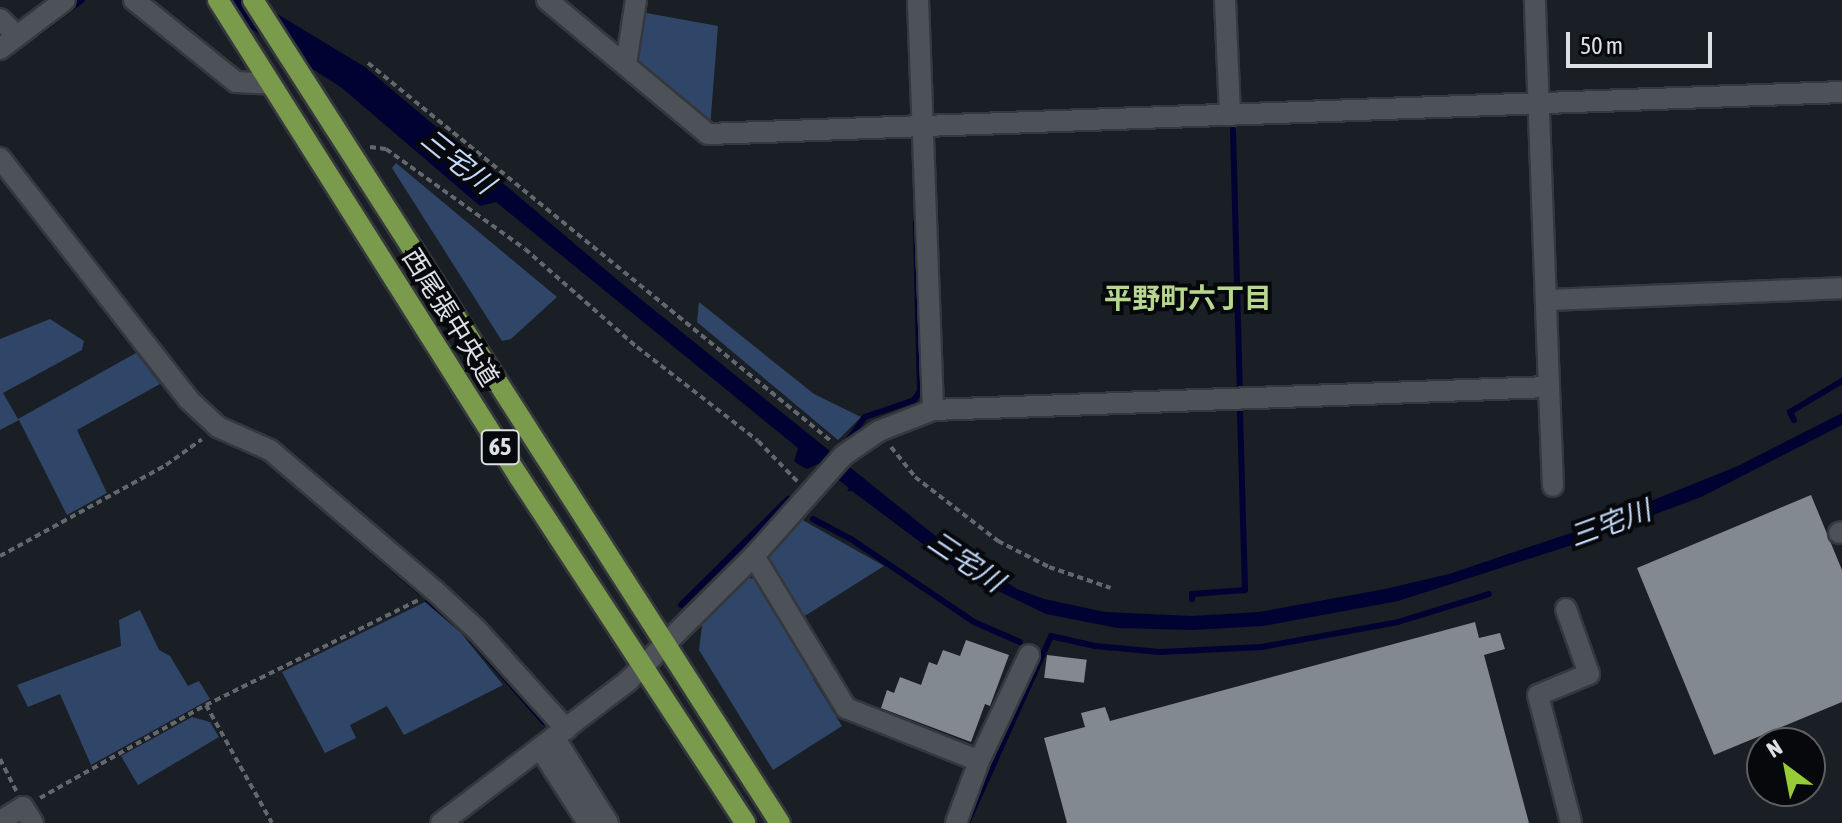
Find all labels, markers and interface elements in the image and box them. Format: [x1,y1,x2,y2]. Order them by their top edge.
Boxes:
scale bar [1570,16,1716,66]
text: 50 m [1580,32,1623,59]
water label: 三宅川 [415,122,501,200]
street label: 西尾張中央道 [395,244,505,392]
district label: 平野町六丁目 [1104,281,1272,315]
road number: 65 [480,427,520,467]
water label: 三宅川 [1565,493,1655,553]
water label: 三宅川 [922,524,1010,598]
north arrow [1746,727,1826,807]
text: N [1762,734,1787,763]

